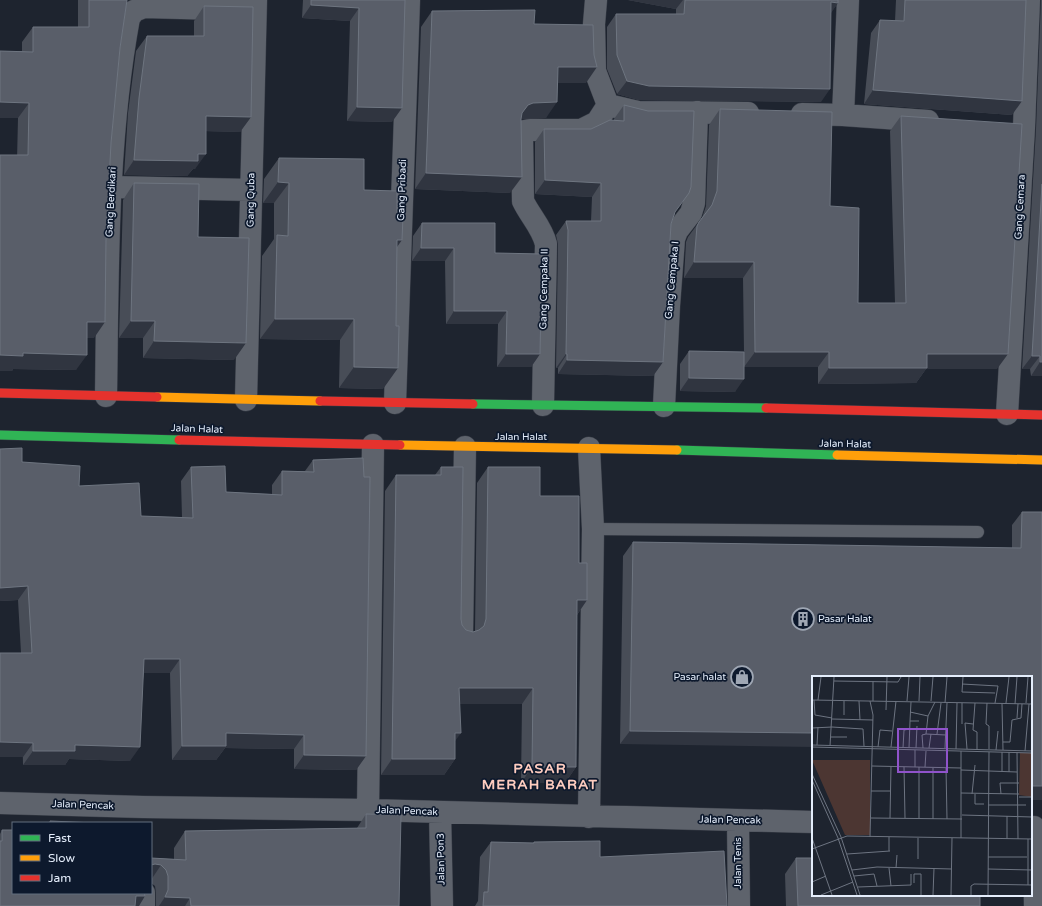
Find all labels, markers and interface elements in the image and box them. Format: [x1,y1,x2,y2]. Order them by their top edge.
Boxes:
street label: Gang Pribadi [395,159,409,221]
street label: Gang Berdikari [103,166,119,238]
street label: Gang Quba [245,173,257,227]
street label: Gang Cemara [1012,174,1028,240]
street label: Gang Cempaka I [663,241,681,319]
street label: Gang Cempaka II [537,248,551,330]
street label: Jalan Halat [171,422,223,436]
street label: Jalan Halat [495,431,547,443]
street label: Jalan Halat [819,438,871,450]
building icon: Pasar Halat [790,606,816,632]
place label: Pasar Halat [818,613,872,625]
shop icon: Pasar halat [729,664,755,690]
place label: Pasar halat [674,671,726,683]
inset map [812,676,1032,896]
district label: PASAR MERAH BARAT [482,760,598,793]
street label: Jalan Pencak [52,798,115,812]
street label: Jalan Pencak [376,804,439,818]
street label: Jalan Pencak [699,813,762,827]
legend [12,822,152,894]
text: Fast [48,831,72,845]
street label: Jalan Pon3 [435,833,447,885]
street label: Jalan Tenis [732,837,744,889]
text: Slow [48,851,75,865]
text: Jam [48,871,71,885]

